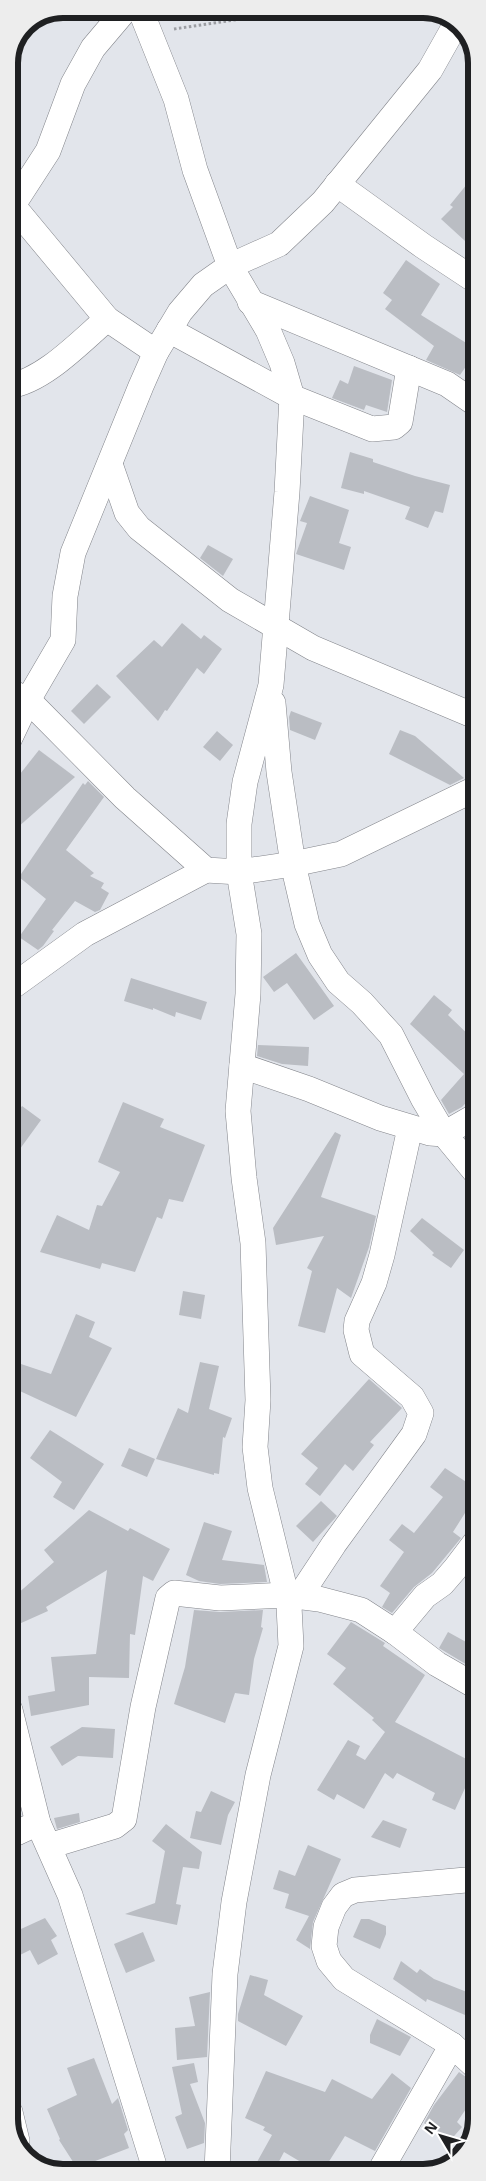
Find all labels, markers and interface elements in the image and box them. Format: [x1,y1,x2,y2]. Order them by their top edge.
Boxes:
north arrow [416,2111,466,2161]
text: N [419,2117,441,2138]

